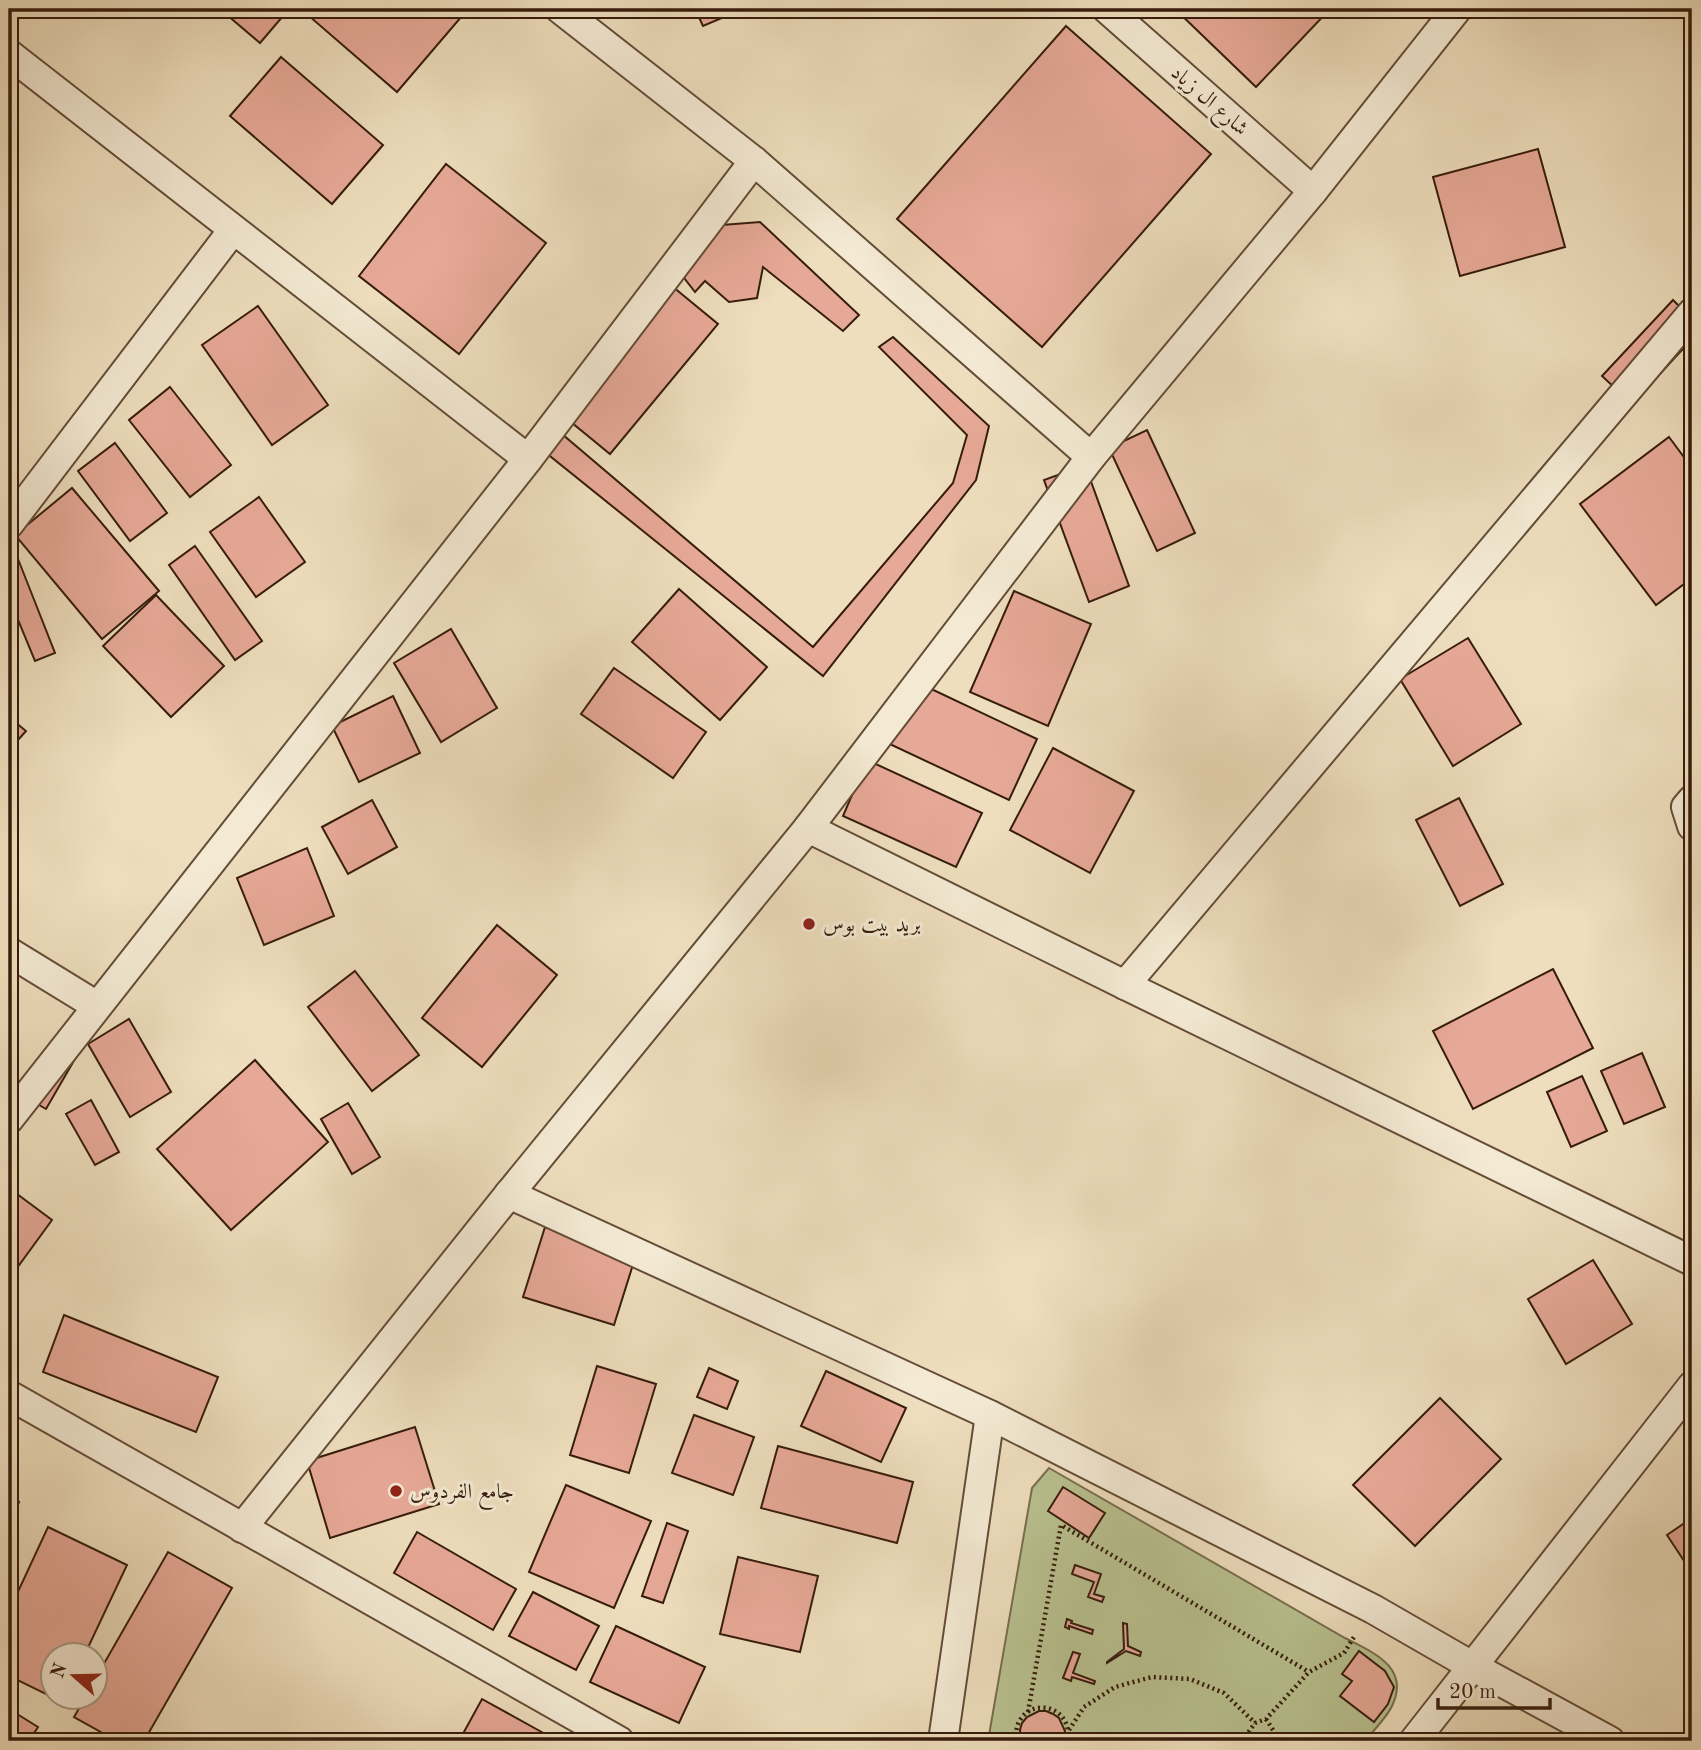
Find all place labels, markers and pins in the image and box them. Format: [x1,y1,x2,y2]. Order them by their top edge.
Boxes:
place label: بريد بيت بوس [823,915,921,937]
marker: بريد بيت بوس [801,916,817,932]
place label: جامع الفردوس [410,1482,514,1510]
marker: جامع الفردوس [388,1483,404,1499]

